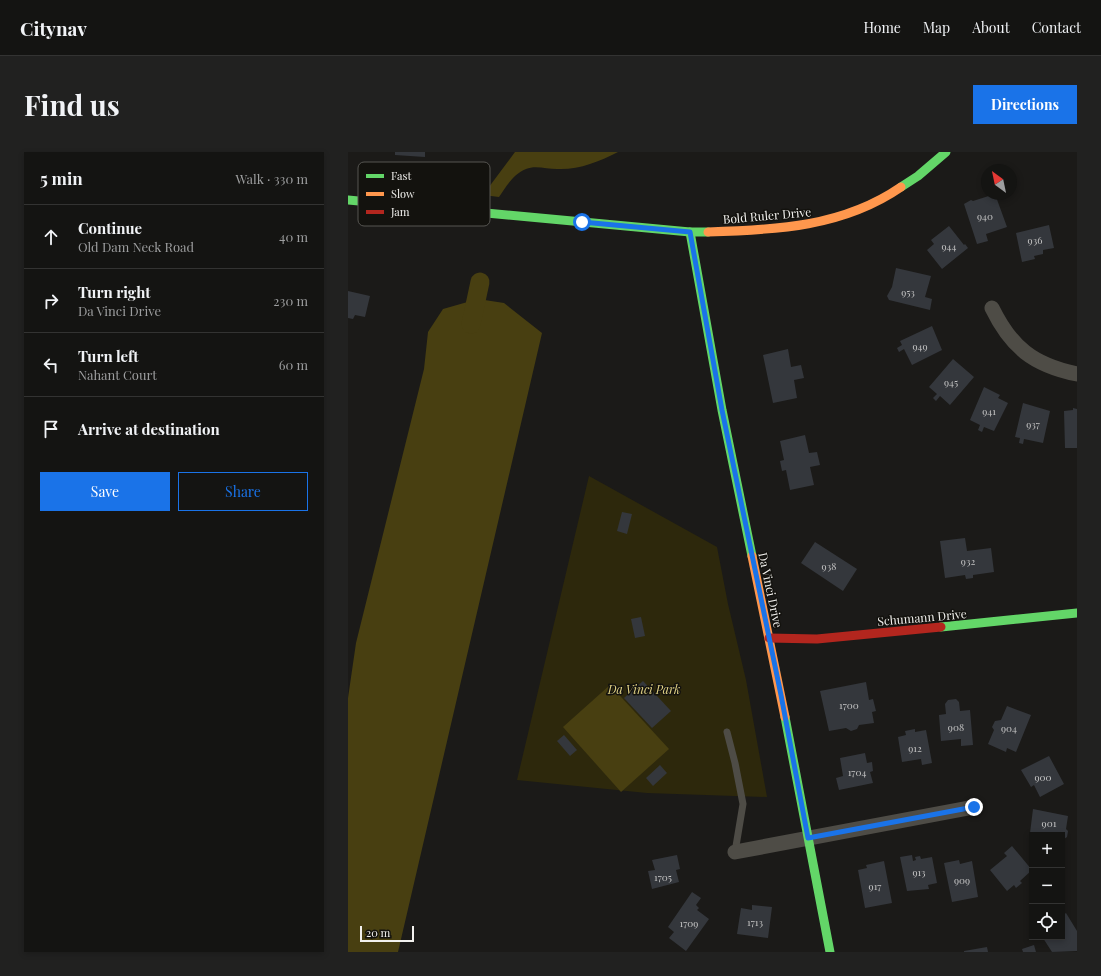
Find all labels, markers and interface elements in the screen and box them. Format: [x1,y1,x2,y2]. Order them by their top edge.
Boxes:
text: Citynav [20,15,87,41]
text: Home [863,18,901,37]
text: Map [923,18,950,37]
text: About [972,18,1010,37]
text: Contact [1032,18,1081,37]
button: Directions [973,85,1077,124]
text: Find us [24,86,120,123]
legend [358,162,490,226]
north arrow [981,164,1017,200]
text: 5 min [40,167,83,189]
text: Fast [391,168,411,183]
text: Walk · 330 m [235,170,308,187]
text: Slow [391,186,415,201]
street label: Bold Ruler Drive [722,203,812,227]
text: Jam [390,204,410,219]
house number: 940 [977,209,993,223]
route start [573,213,591,231]
text: Continue [78,218,142,238]
icon: ahead [40,226,62,248]
text: 40 m [279,228,308,245]
house number: 936 [1028,233,1042,247]
text: Old Dam Neck Road [78,238,194,255]
house number: 944 [942,239,957,253]
text: Turn right [78,282,151,302]
house number: 953 [901,285,915,299]
icon: right [40,290,62,312]
text: 230 m [273,292,308,309]
text: Da Vinci Drive [78,302,161,319]
house number: 949 [912,339,928,353]
text: Turn left [78,346,139,366]
icon: left [40,354,62,376]
text: 60 m [279,356,308,373]
text: Nahant Court [78,366,157,383]
house number: 945 [944,375,958,389]
house number: 941 [982,404,996,418]
house number: 937 [1026,417,1040,431]
icon: arrive [40,418,62,440]
text: Arrive at destination [78,419,220,439]
button: Save [40,472,170,511]
button: Share [178,472,308,511]
street label: Da Vinci Drive [755,551,787,629]
house number: 932 [961,554,975,568]
house number: 938 [822,559,836,573]
street label: Schumann Drive [877,605,967,629]
park label: Da Vinci Park [607,681,680,697]
house number: 1700 [839,698,859,712]
house number: 908 [948,720,964,734]
house number: 904 [1001,721,1017,735]
house number: 912 [908,741,922,755]
house number: 1704 [848,765,866,779]
house number: 900 [1034,770,1052,784]
route end [965,798,983,816]
house number: 901 [1042,816,1057,830]
map controls [1029,832,1065,940]
button: + [1029,832,1065,868]
house number: 913 [912,865,926,879]
button: − [1029,868,1065,904]
house number: 1705 [654,870,672,884]
house number: 909 [954,873,970,887]
house number: 917 [869,879,881,893]
button: locate [1029,904,1065,940]
house number: 1713 [747,915,763,929]
house number: 1709 [680,916,698,930]
scale bar [360,924,414,943]
text: 20 m [366,925,390,940]

